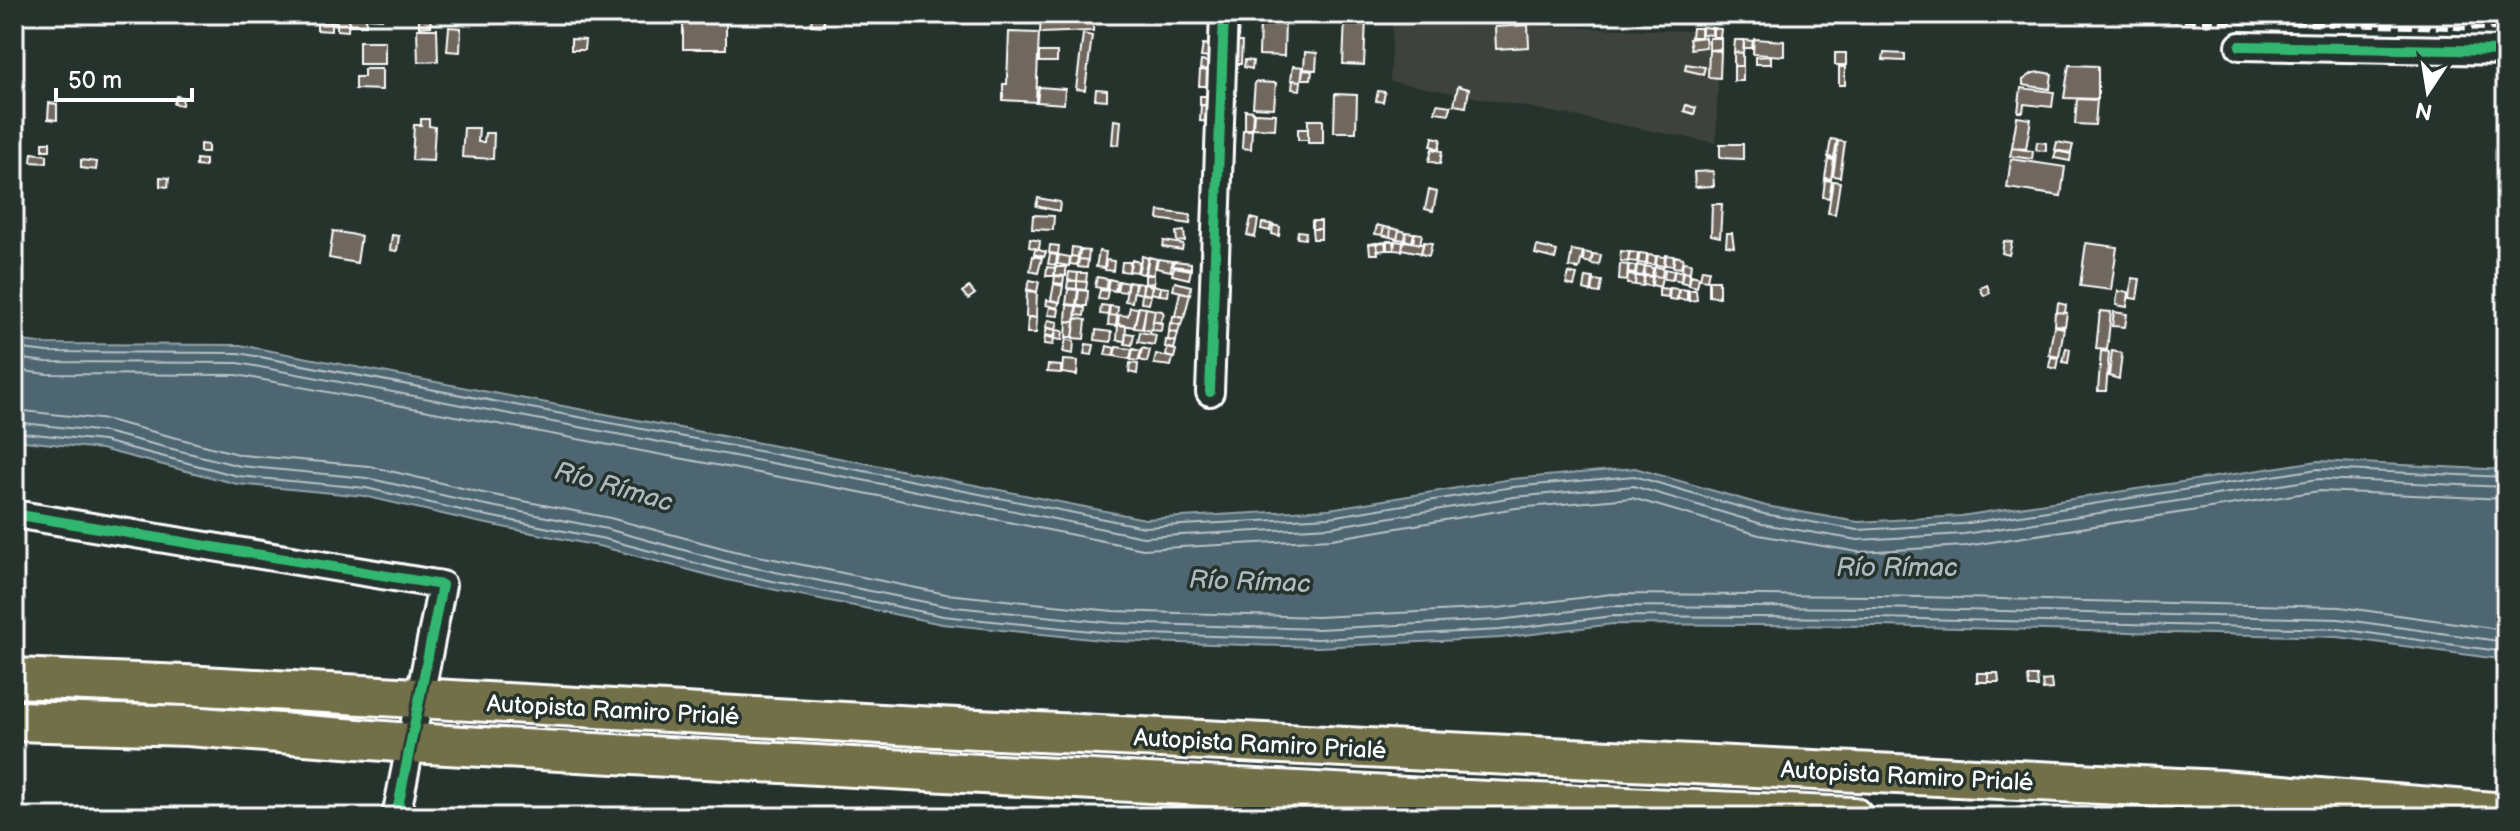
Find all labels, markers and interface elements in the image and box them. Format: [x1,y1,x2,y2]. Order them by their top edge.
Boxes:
scale bar [56,52,192,102]
north arrow [2388,52,2468,132]
text: 50 m [68,66,122,95]
text: N [2413,95,2435,125]
water label: Río Rímac [551,456,677,519]
water label: Río Rímac [1836,553,1958,584]
water label: Río Rímac [1189,565,1312,600]
street label: Autopista Ramiro Prialé [486,689,740,732]
street label: Autopista Ramiro Prialé [1133,723,1387,766]
street label: Autopista Ramiro Prialé [1780,755,2034,798]

